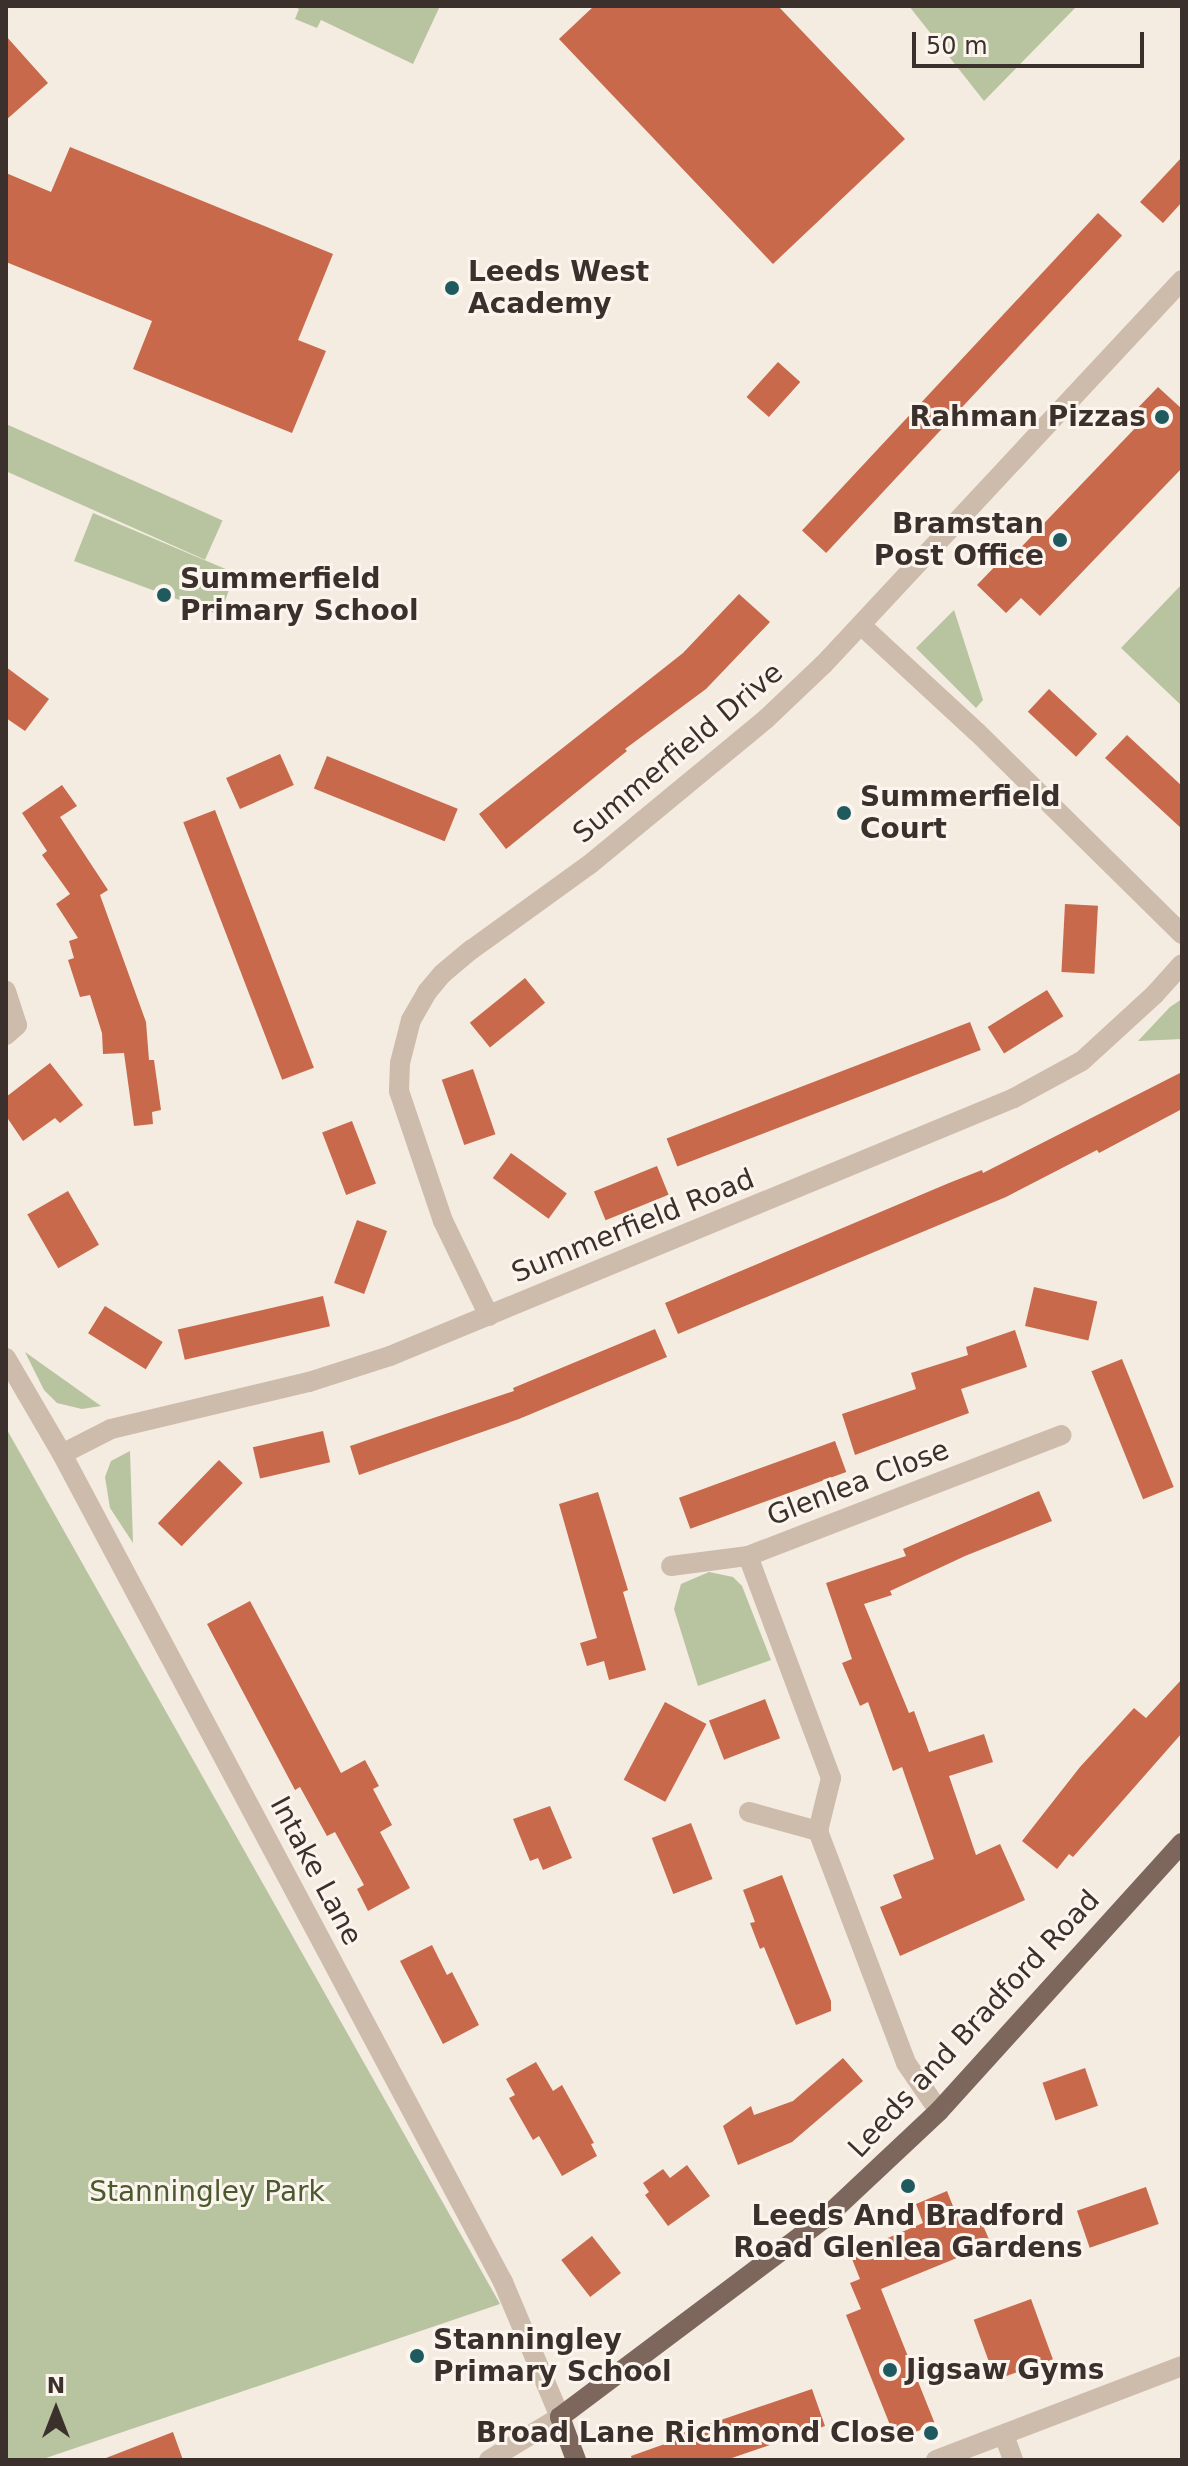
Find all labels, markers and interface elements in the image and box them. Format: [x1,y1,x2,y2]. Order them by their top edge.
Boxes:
scale bar [916,16,1148,66]
text: 50 m [926,32,988,60]
place label: Leeds West Academy [468,255,649,321]
marker: Leeds West Academy [443,279,461,297]
place label: Rahman Pizzas [910,400,1146,434]
marker: Rahman Pizzas [1153,408,1171,426]
place label: Bramstan Post Office [874,507,1044,573]
marker: Bramstan Post Office [1051,531,1069,549]
place label: Summerfield Primary School [180,562,419,628]
marker: Summerfield Primary School [155,586,173,604]
street label: Summerfield Drive [567,656,789,850]
place label: Summerfield Court [860,780,1061,846]
marker: Summerfield Court [835,804,853,822]
street label: Summerfield Road [507,1162,759,1290]
street label: Glenlea Close [762,1433,954,1533]
street label: Intake Lane [263,1791,369,1951]
street label: Leeds and Bradford Road [841,1883,1107,2165]
park label: Stanningley Park [89,2175,325,2209]
marker: Leeds And Bradford Road Glenlea Gardens [899,2177,917,2195]
place label: Leeds And Bradford Road Glenlea Gardens [733,2199,1083,2265]
place label: Stanningley Primary School [433,2323,672,2389]
marker: Stanningley Primary School [408,2347,426,2365]
place label: Jigsaw Gyms [906,2353,1104,2387]
marker: Jigsaw Gyms [881,2361,899,2379]
north arrow [16,2370,96,2450]
text: N [47,2373,65,2398]
place label: Broad Lane Richmond Close [476,2416,915,2450]
marker: Broad Lane Richmond Close [922,2424,940,2442]

